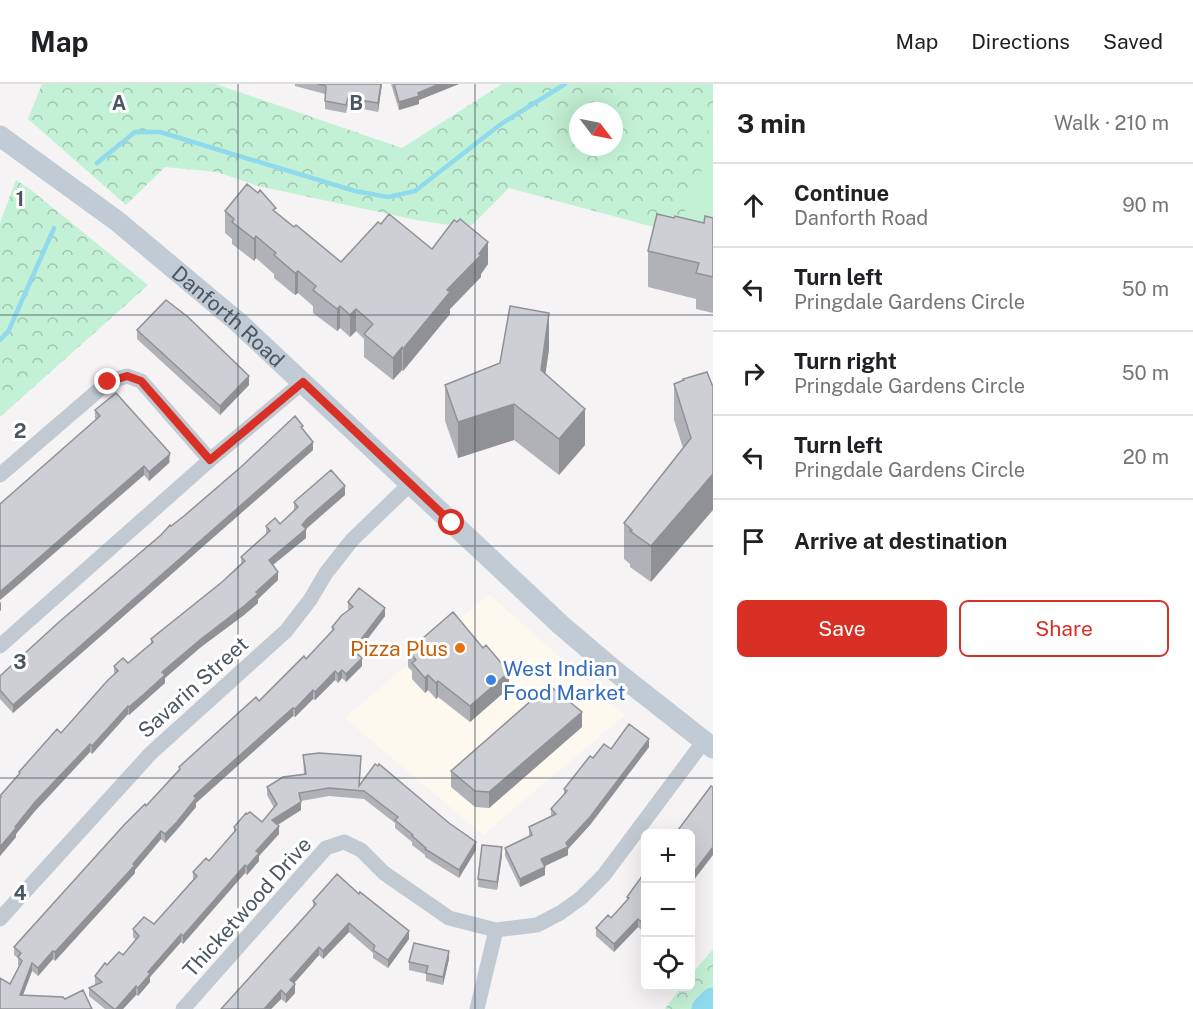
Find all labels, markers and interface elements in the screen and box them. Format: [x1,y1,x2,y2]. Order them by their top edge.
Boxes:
text: Map [30,25,89,58]
text: Map [896,29,938,54]
text: Directions [971,29,1070,54]
text: Saved [1103,29,1163,54]
text: A [112,91,126,115]
text: B [349,91,363,115]
north arrow [569,102,623,156]
text: 3 min [737,108,806,139]
text: Walk · 210 m [1054,111,1169,135]
text: Continue [794,180,889,206]
text: 1 [16,187,24,211]
icon: ahead [737,189,770,222]
text: 90 m [1122,193,1169,217]
text: Danforth Road [794,206,928,230]
street label: Danforth Road [167,260,290,372]
text: Turn left [794,264,883,290]
icon: left [737,273,770,306]
text: 50 m [1122,277,1169,301]
text: Pringdale Gardens Circle [794,290,1025,314]
text: Turn right [794,348,897,374]
icon: right [737,357,770,390]
text: 50 m [1122,361,1169,385]
route end [94,368,120,394]
text: Pringdale Gardens Circle [794,374,1025,398]
text: 2 [14,419,26,443]
text: Turn left [794,432,883,458]
icon: left [737,441,770,474]
text: 20 m [1123,445,1169,469]
text: Pringdale Gardens Circle [794,458,1025,482]
route start [438,509,464,535]
icon: arrive [737,525,770,558]
text: Arrive at destination [794,528,1007,554]
button: Save [737,600,947,657]
button: Share [959,600,1169,657]
street label: Savarin Street [133,631,253,743]
place label: Pizza Plus [350,636,448,661]
marker: Pizza Plus [453,641,467,655]
text: 3 [13,650,27,674]
place label: West Indian Food Market [503,656,626,705]
marker: West Indian Food Market [484,673,498,687]
map controls [641,829,695,991]
button: + [641,829,695,883]
street label: Thicketwood Drive [178,832,316,982]
text: 4 [13,881,27,905]
button: − [641,883,695,937]
button: locate [641,937,695,991]

